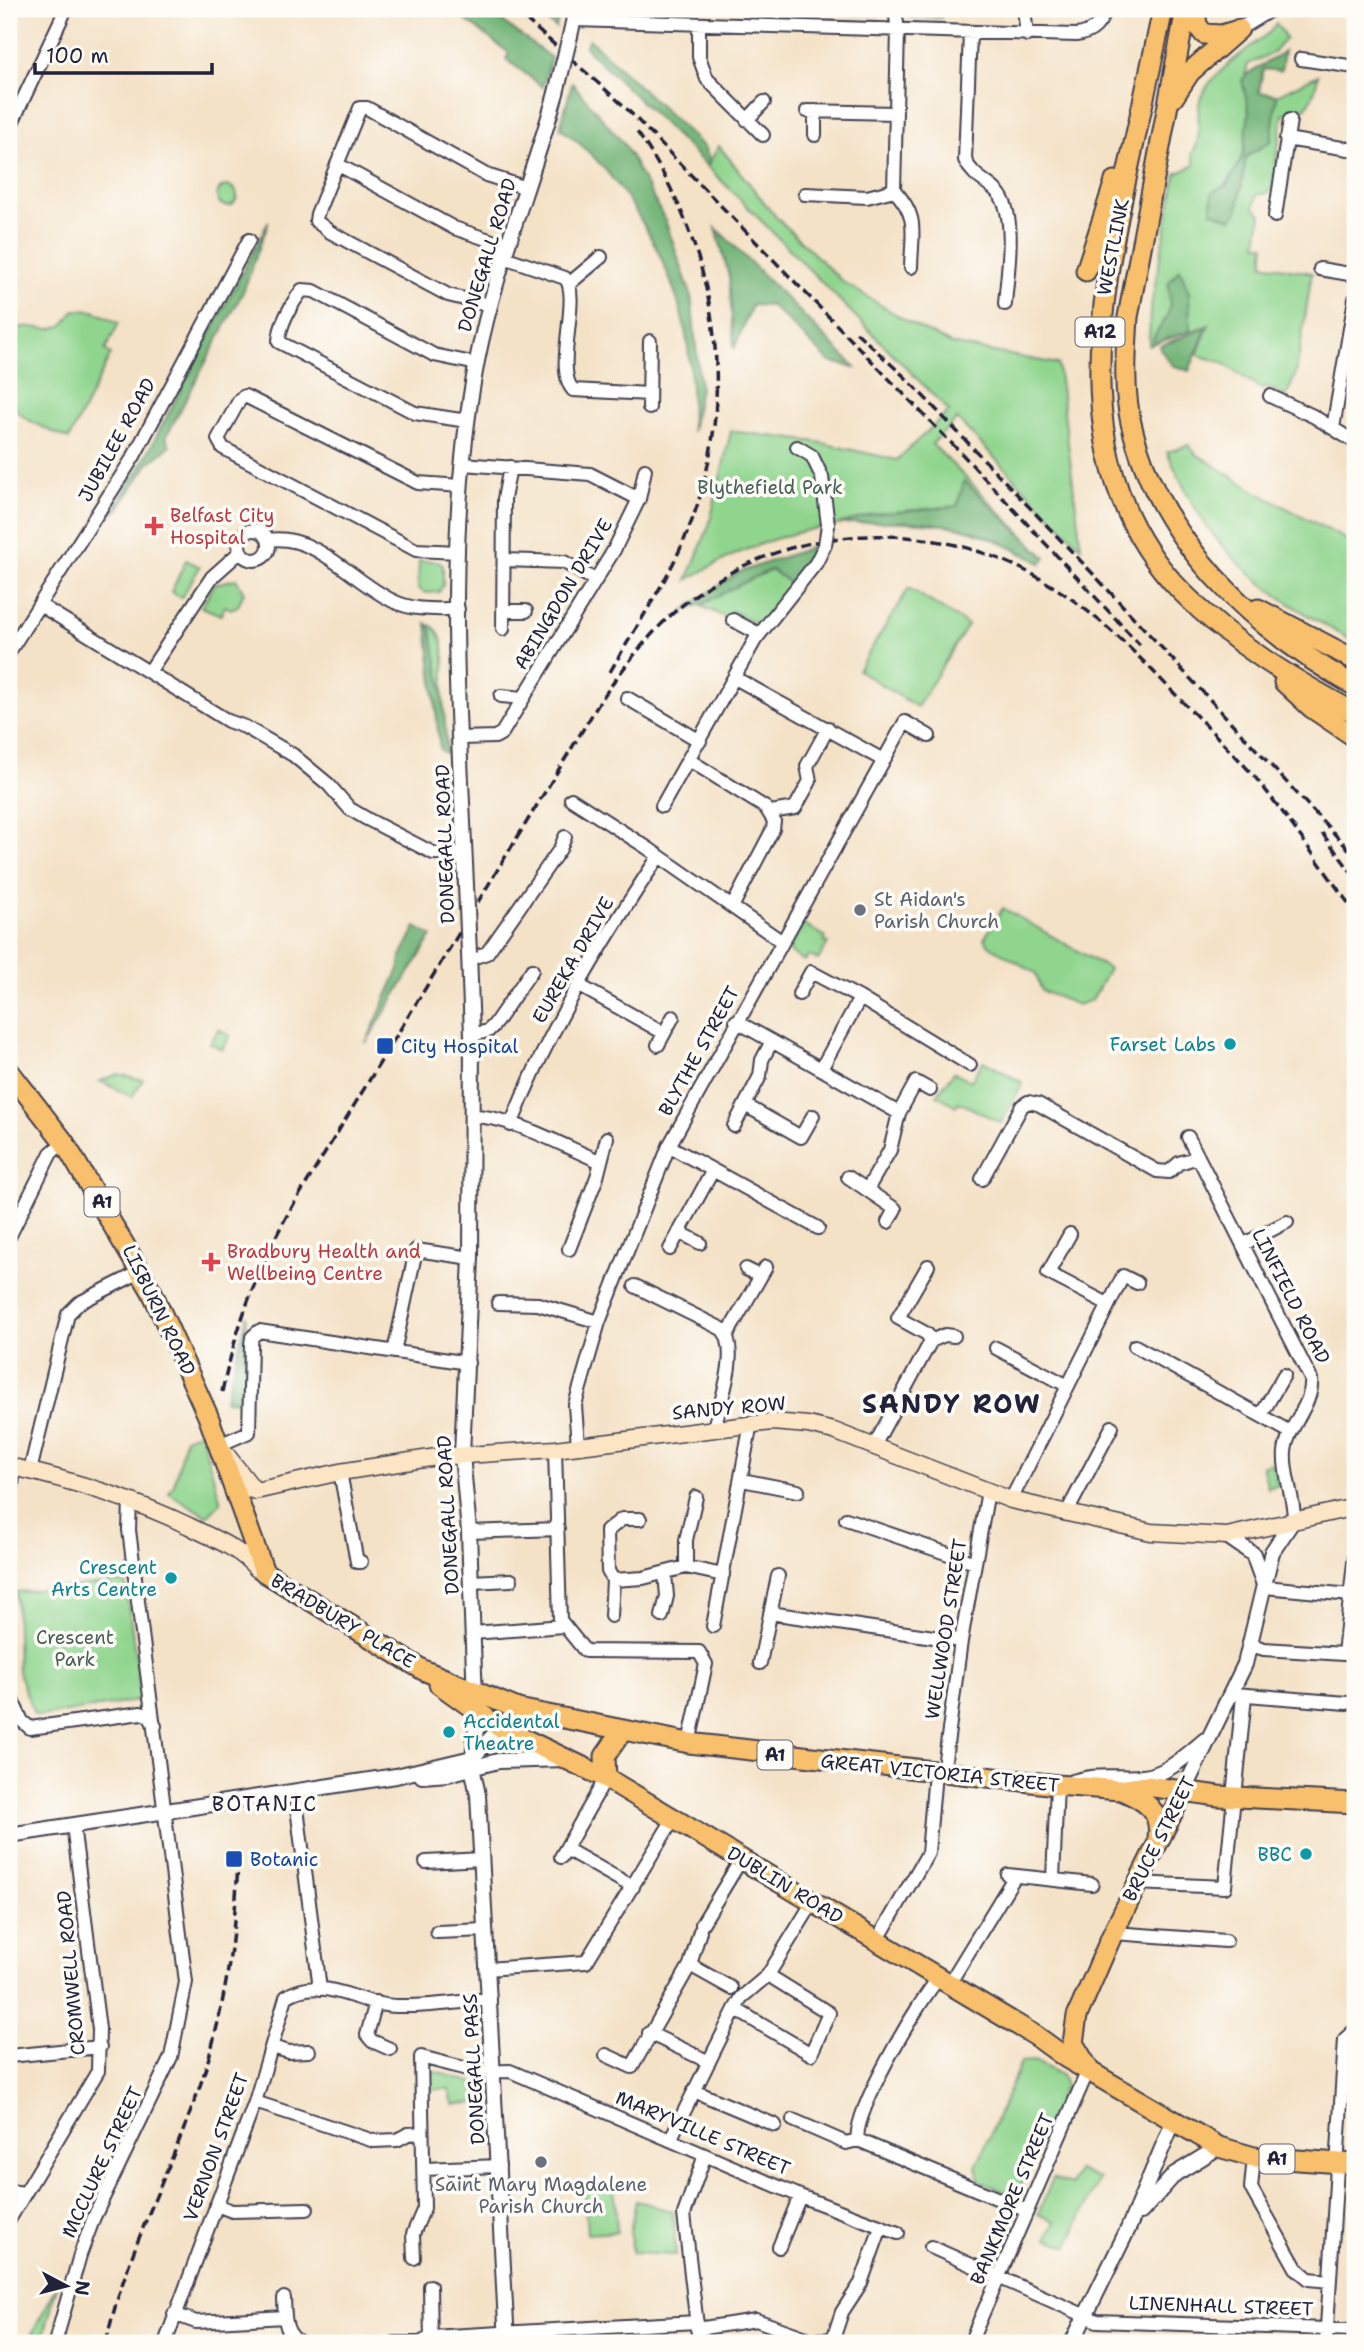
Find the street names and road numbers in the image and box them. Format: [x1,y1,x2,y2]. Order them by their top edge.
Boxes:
street label: DONEGALL ROAD [452,175,522,335]
street label: WESTLINK [1091,196,1135,298]
road number: A12 [1076,318,1124,346]
street label: JUBILEE ROAD [73,374,161,506]
street label: ABINGDON DRIVE [508,514,618,674]
street label: DONEGALL ROAD [430,764,460,924]
street label: EUREKA DRIVE [527,892,619,1028]
street label: BLYTHE STREET [653,981,745,1120]
road number: A1 [84,1188,119,1217]
street label: LINFIELD ROAD [1246,1224,1336,1368]
street label: LISBURN ROAD [117,1241,201,1379]
street label: SANDY ROW [671,1391,787,1425]
street label: DONEGALL ROAD [431,1435,465,1595]
street label: WELLWOOD STREET [919,1537,973,1721]
street label: BRADBURY PLACE [266,1568,420,1674]
road number: A1 [758,1740,792,1770]
street label: GREAT VICTORIA STREET [819,1748,1061,1798]
street label: BRUCE STREET [1117,1772,1201,1906]
street label: DUBLIN ROAD [722,1840,848,1930]
street label: CROMWELL ROAD [51,1890,91,2056]
street label: DONEGALL PASS [458,1993,490,2145]
street label: VERNON STREET [178,2069,255,2225]
street label: MCCLURE STREET [56,2082,148,2242]
street label: MARYVILLE STREET [612,2085,794,2181]
street label: BANKMORE STREET [965,2109,1060,2289]
road number: A1 [1260,2144,1294,2174]
street label: LINENHALL STREET [1128,2290,1314,2322]

